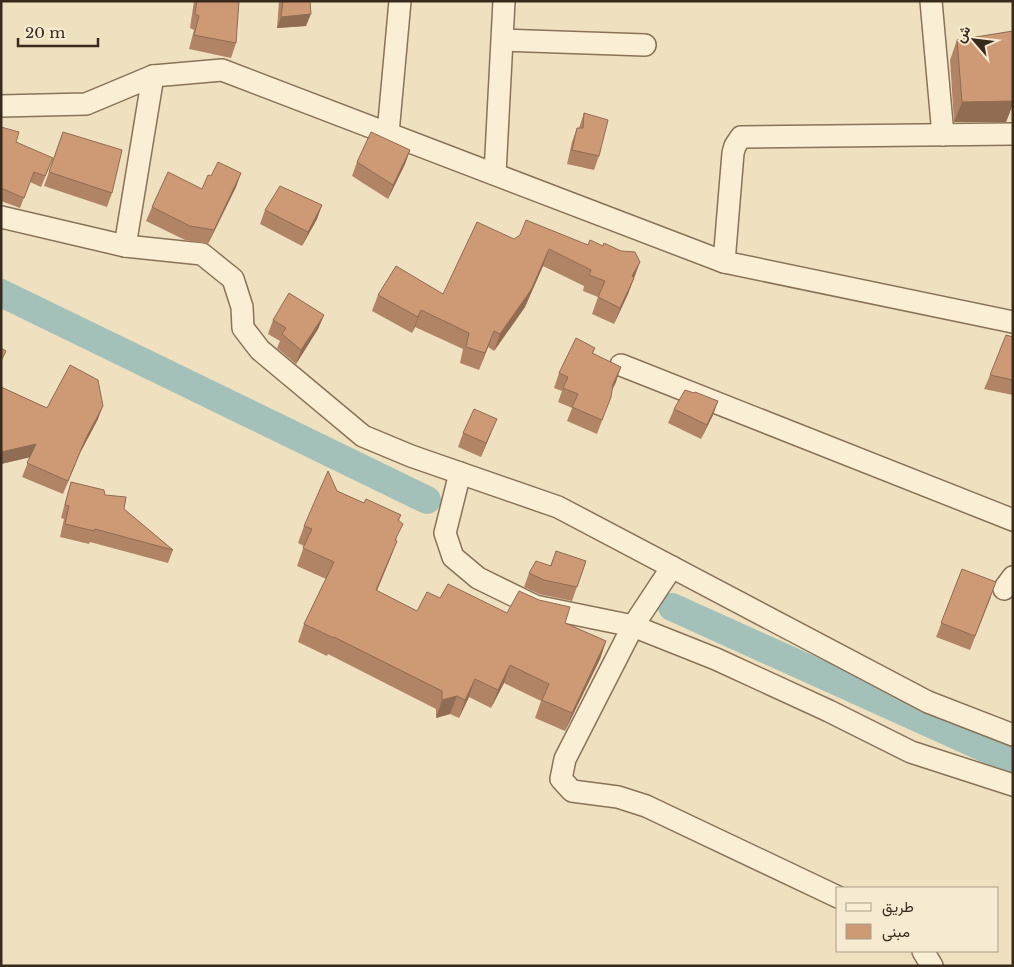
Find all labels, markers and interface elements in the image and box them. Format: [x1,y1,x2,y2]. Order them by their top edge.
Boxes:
scale bar [18,15,98,47]
north arrow [949,15,999,65]
text: ش [951,22,974,46]
text: 20 m [25,23,65,42]
legend [836,887,999,952]
text: طريق [882,897,914,917]
text: مبنى [882,922,910,942]

